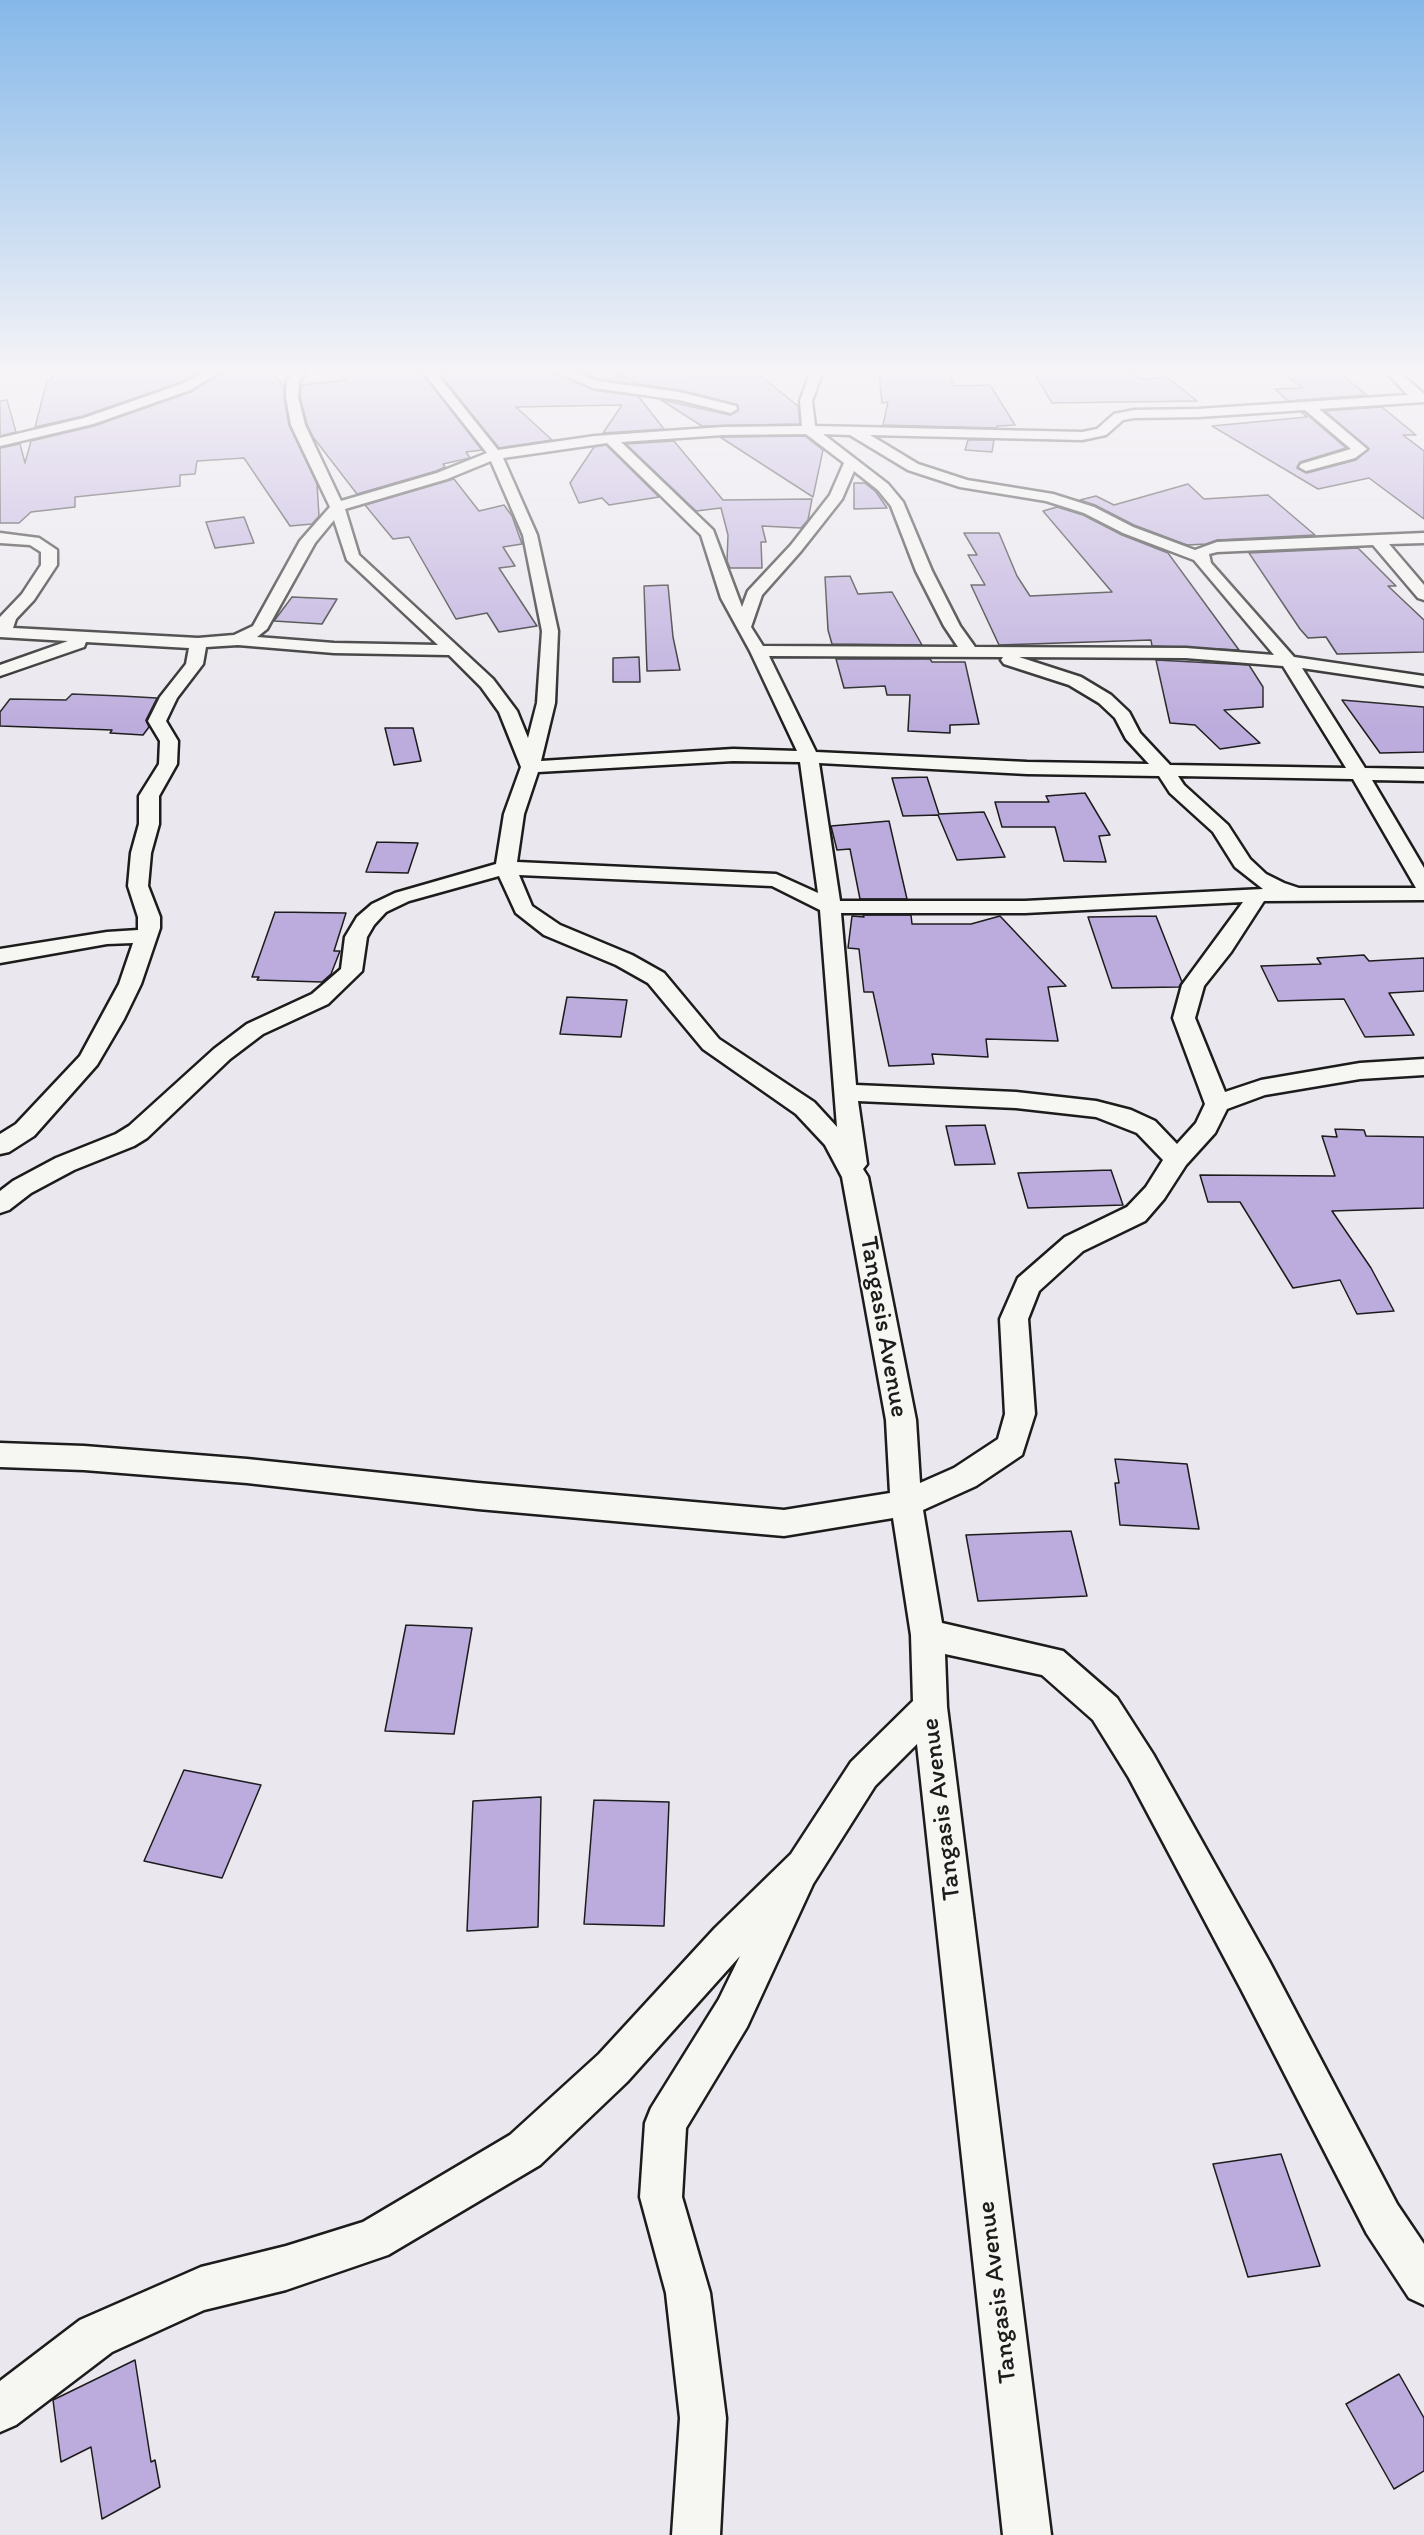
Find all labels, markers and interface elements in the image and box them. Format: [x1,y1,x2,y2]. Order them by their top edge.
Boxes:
street label: Tangasis Avenue [852,1234,914,1420]
street label: Tangasis Avenue [915,1716,969,1902]
street label: Tangasis Avenue [971,2199,1025,2385]

